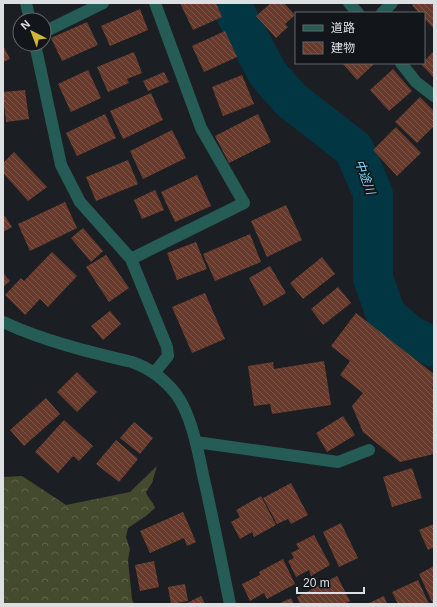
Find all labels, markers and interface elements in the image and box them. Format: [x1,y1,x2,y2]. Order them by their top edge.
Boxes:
north arrow [12,12,52,52]
legend [295,12,425,64]
text: N [18,17,32,32]
text: 道路 [331,21,355,35]
text: 建物 [331,41,355,55]
water label: 中途川 [352,158,378,198]
scale bar [297,569,364,595]
text: 20 m [303,576,330,590]

